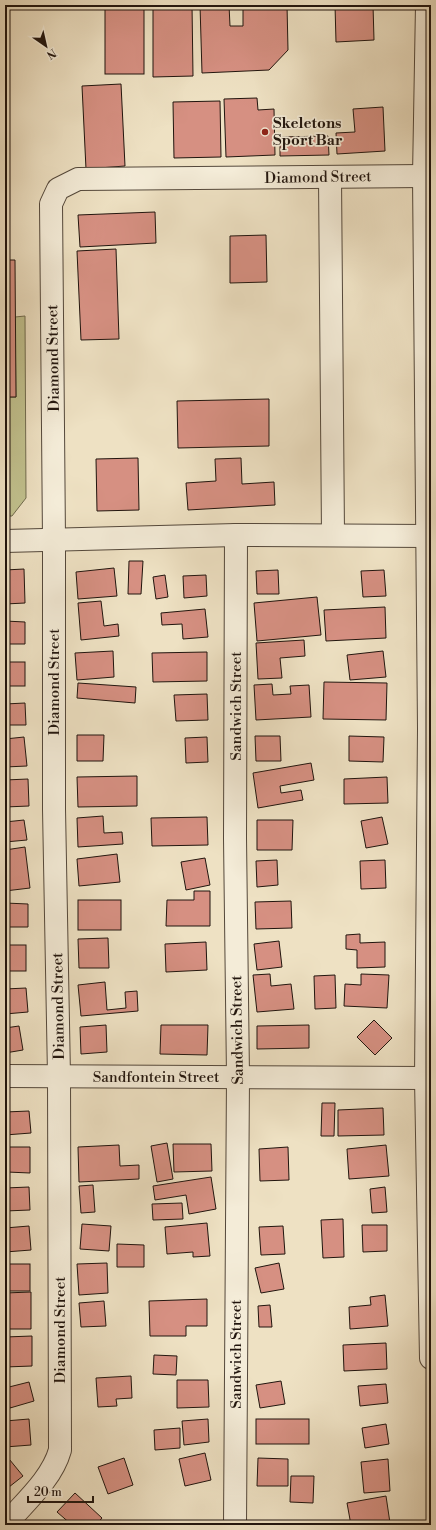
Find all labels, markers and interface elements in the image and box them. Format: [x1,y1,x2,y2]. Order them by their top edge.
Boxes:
north arrow [26,26,66,66]
text: N [43,45,59,62]
place label: Skeletons Sport Bar [273,114,343,150]
marker: Skeletons Sport Bar [260,127,270,137]
street label: Diamond Street [264,167,372,188]
street label: Diamond Street [43,304,64,412]
street label: Diamond Street [45,628,64,736]
street label: Sandwich Street [227,651,246,761]
street label: Diamond Street [48,952,69,1060]
street label: Sandwich Street [227,974,248,1085]
street label: Sandfontein Street [93,1068,220,1087]
street label: Diamond Street [51,1276,70,1384]
street label: Sandwich Street [227,1299,246,1409]
scale bar [28,1478,93,1504]
text: 20 m [34,1485,62,1500]

